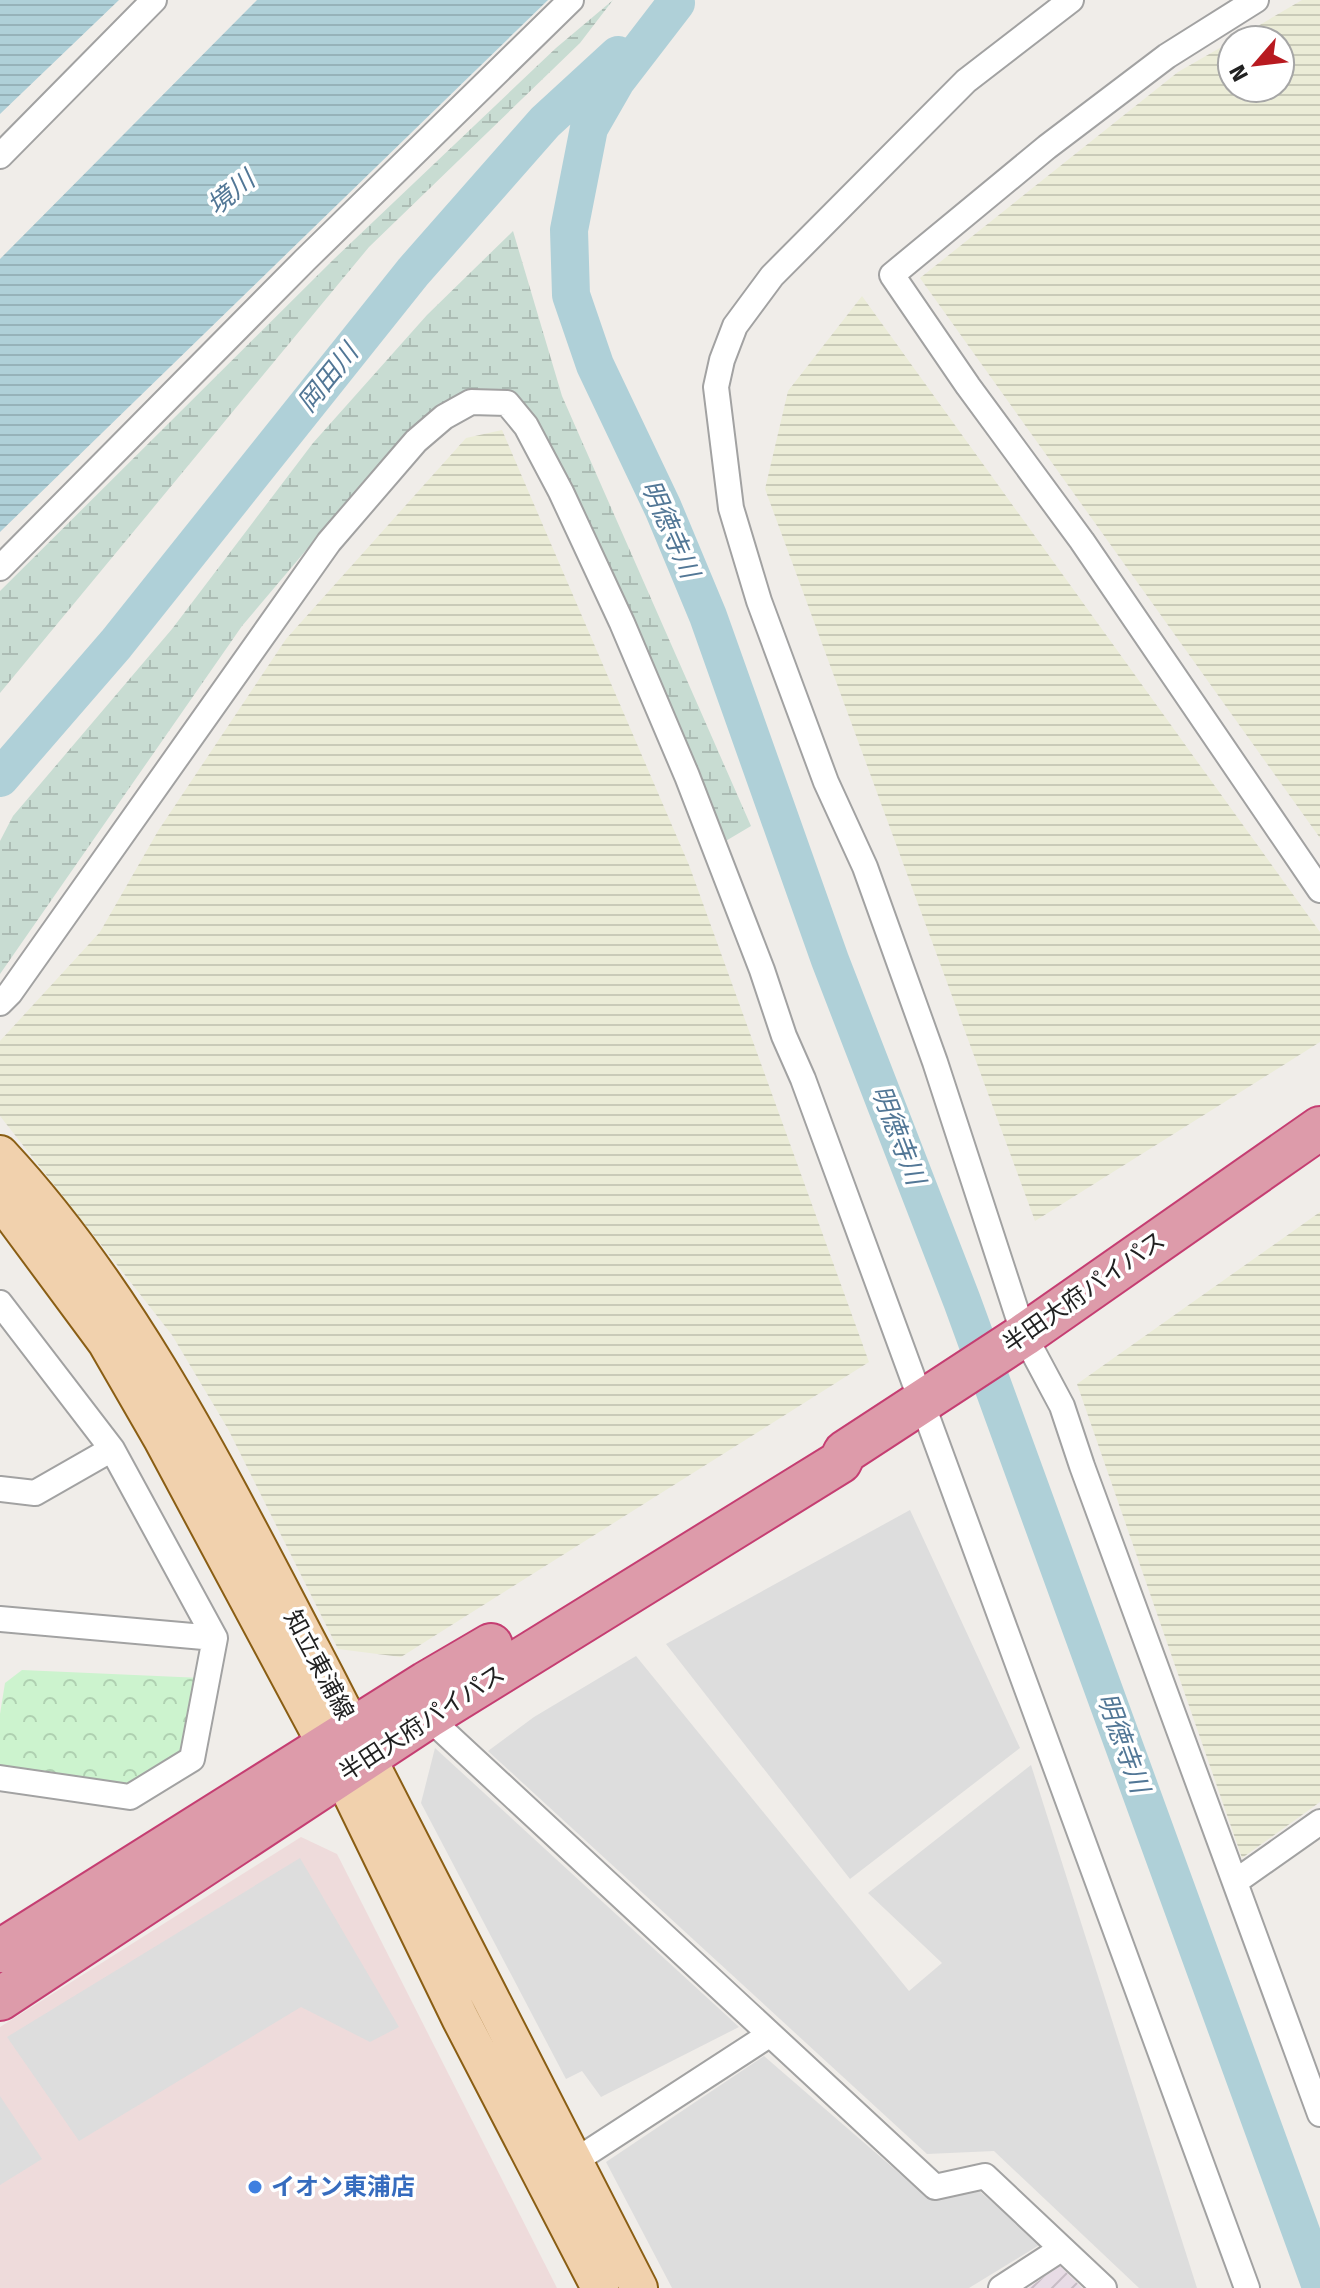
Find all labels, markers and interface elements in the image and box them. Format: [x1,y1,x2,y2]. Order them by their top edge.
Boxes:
north arrow [1216,24,1296,104]
text: N [1223,60,1254,86]
water label: 境川 [201,163,263,221]
water label: 岡田川 [291,336,366,418]
water label: 明徳寺川 [635,475,707,586]
water label: 明徳寺川 [865,1081,932,1192]
street label: 半田大府パイパス [998,1226,1170,1358]
street label: 知立東浦線 [278,1605,360,1725]
street label: 半田大府パイパス [334,1659,510,1787]
water label: 明徳寺川 [1091,1689,1156,1800]
place label: イオン東浦店 [271,2173,415,2201]
marker: イオン東浦店 [246,2178,264,2196]

